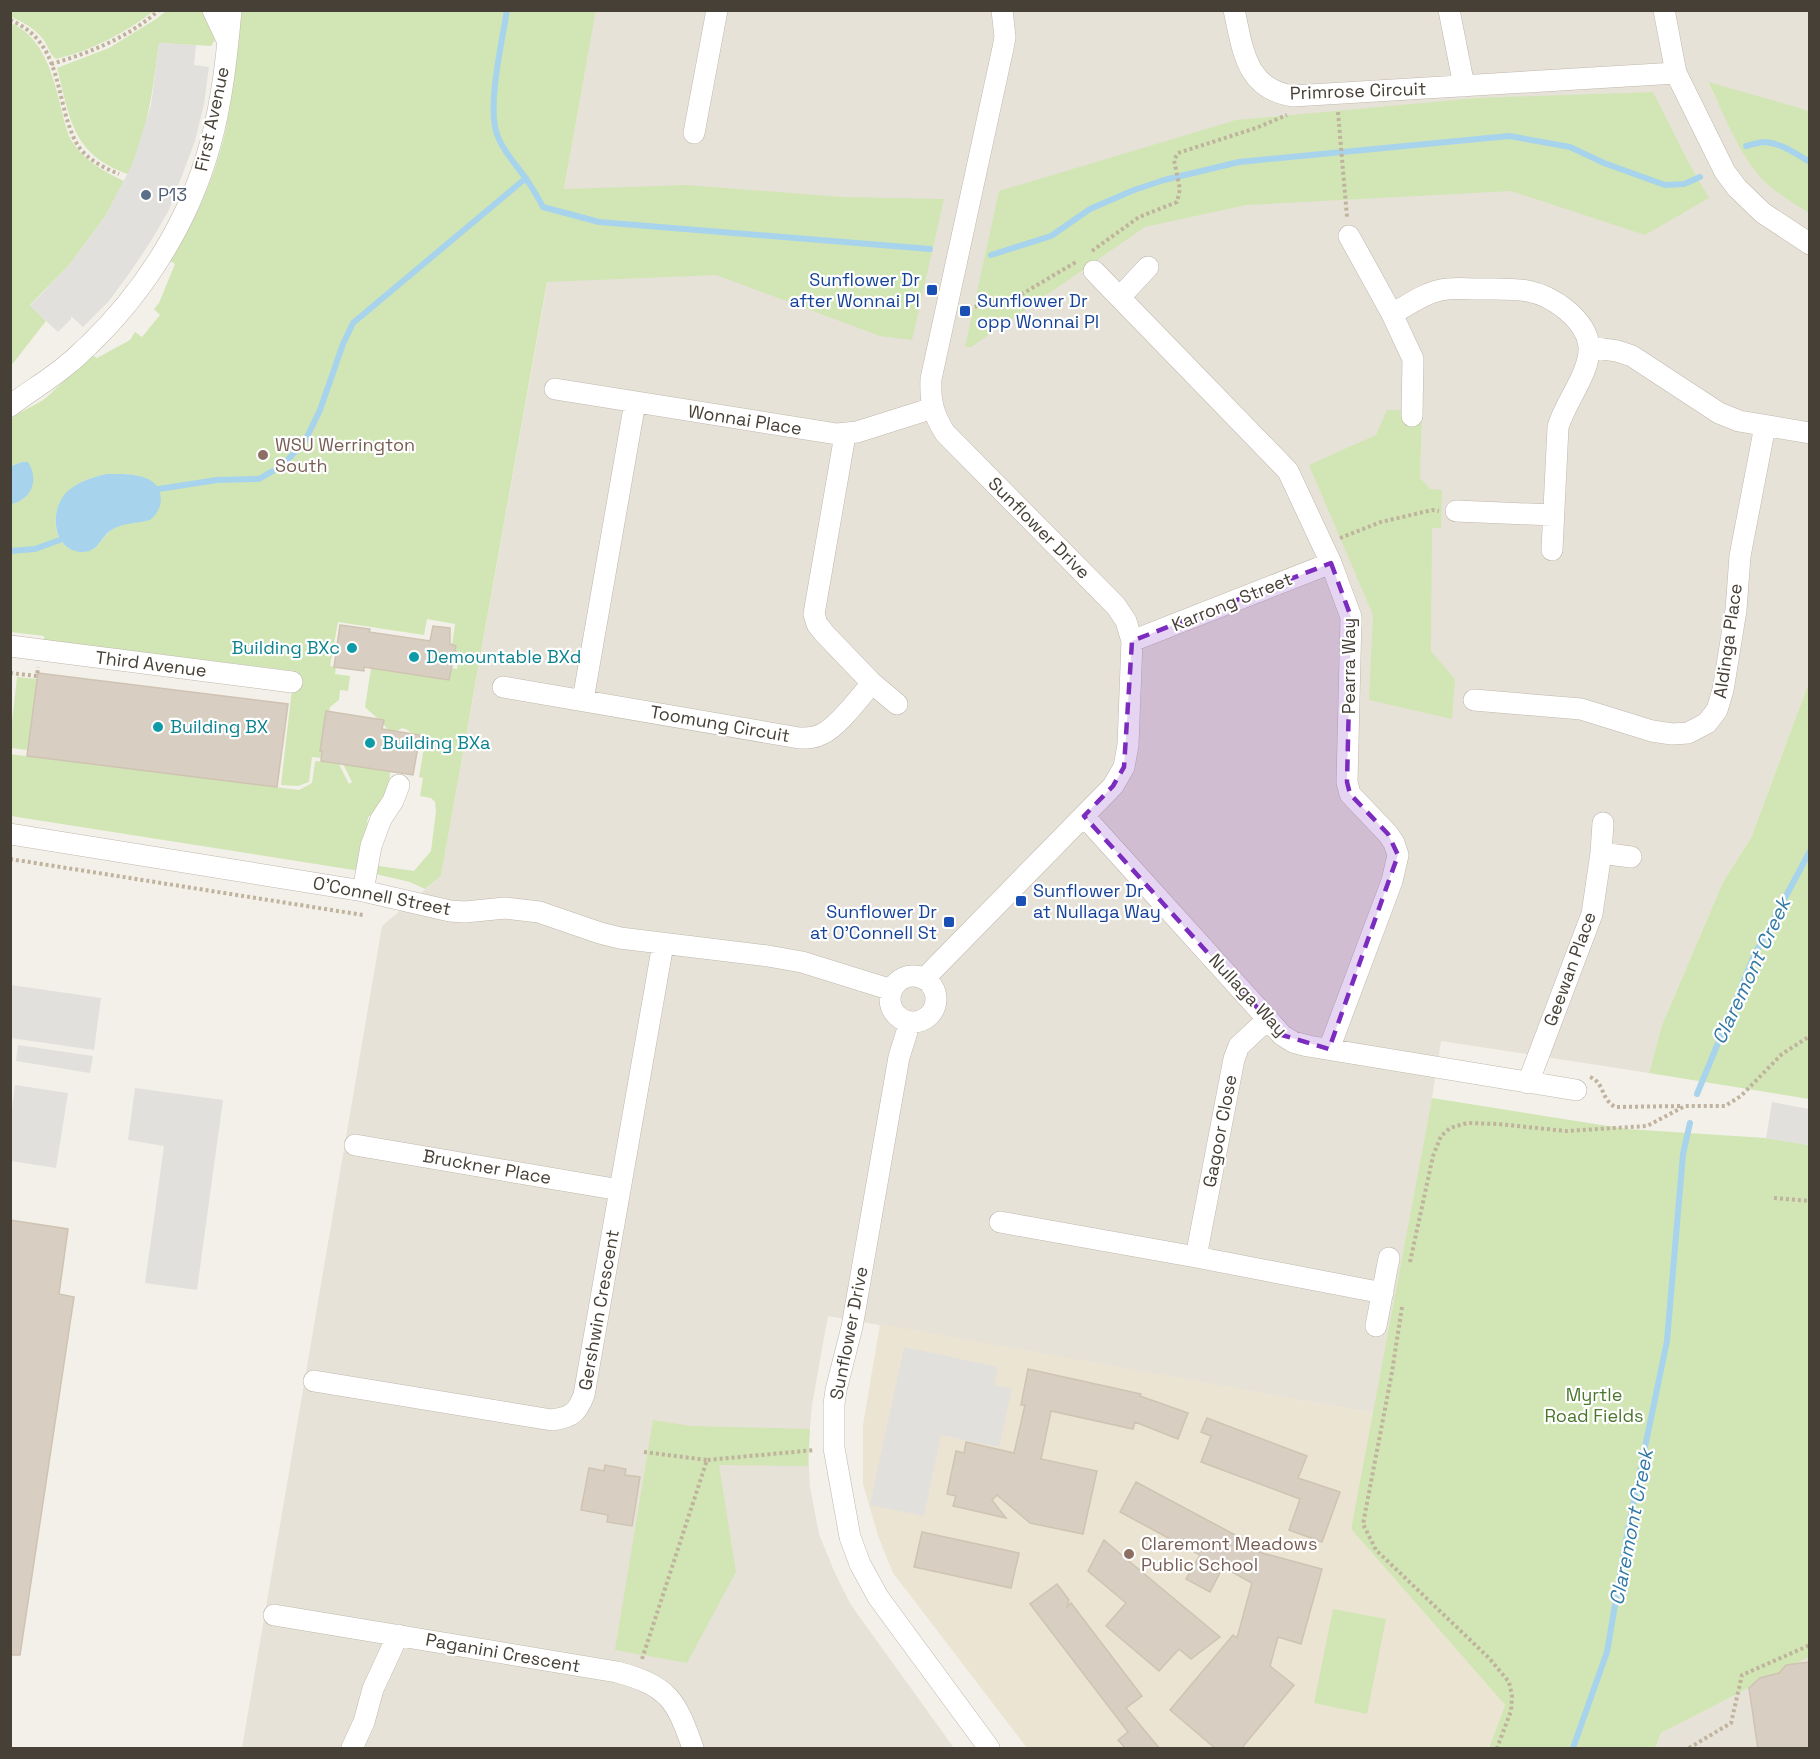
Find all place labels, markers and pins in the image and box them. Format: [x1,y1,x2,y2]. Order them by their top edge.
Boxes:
place label: P13 [158,183,187,206]
marker: P13 [139,188,153,202]
place label: Sunflower Dr after Wonnai Pl [789,268,920,312]
marker: Sunflower Dr after Wonnai Pl [925,283,939,297]
place label: Sunflower Dr opp Wonnai Pl [977,289,1099,333]
marker: Sunflower Dr opp Wonnai Pl [958,304,972,318]
place label: WSU Werrington South [275,433,415,477]
marker: WSU Werrington South [256,448,270,462]
place label: Building BXc [231,636,340,659]
marker: Building BXc [345,641,359,655]
place label: Demountable BXd [426,645,581,668]
marker: Demountable BXd [407,650,421,664]
place label: Building BX [170,715,268,738]
marker: Building BX [151,720,165,734]
place label: Building BXa [382,731,490,754]
marker: Building BXa [363,736,377,750]
place label: Sunflower Dr at Nullaga Way [1033,879,1161,923]
marker: Sunflower Dr at Nullaga Way [1014,894,1028,908]
place label: Sunflower Dr at O'Connell St [810,900,937,944]
marker: Sunflower Dr at O'Connell St [942,915,956,929]
place label: Claremont Meadows Public School [1141,1532,1317,1576]
marker: Claremont Meadows Public School [1122,1547,1136,1561]

